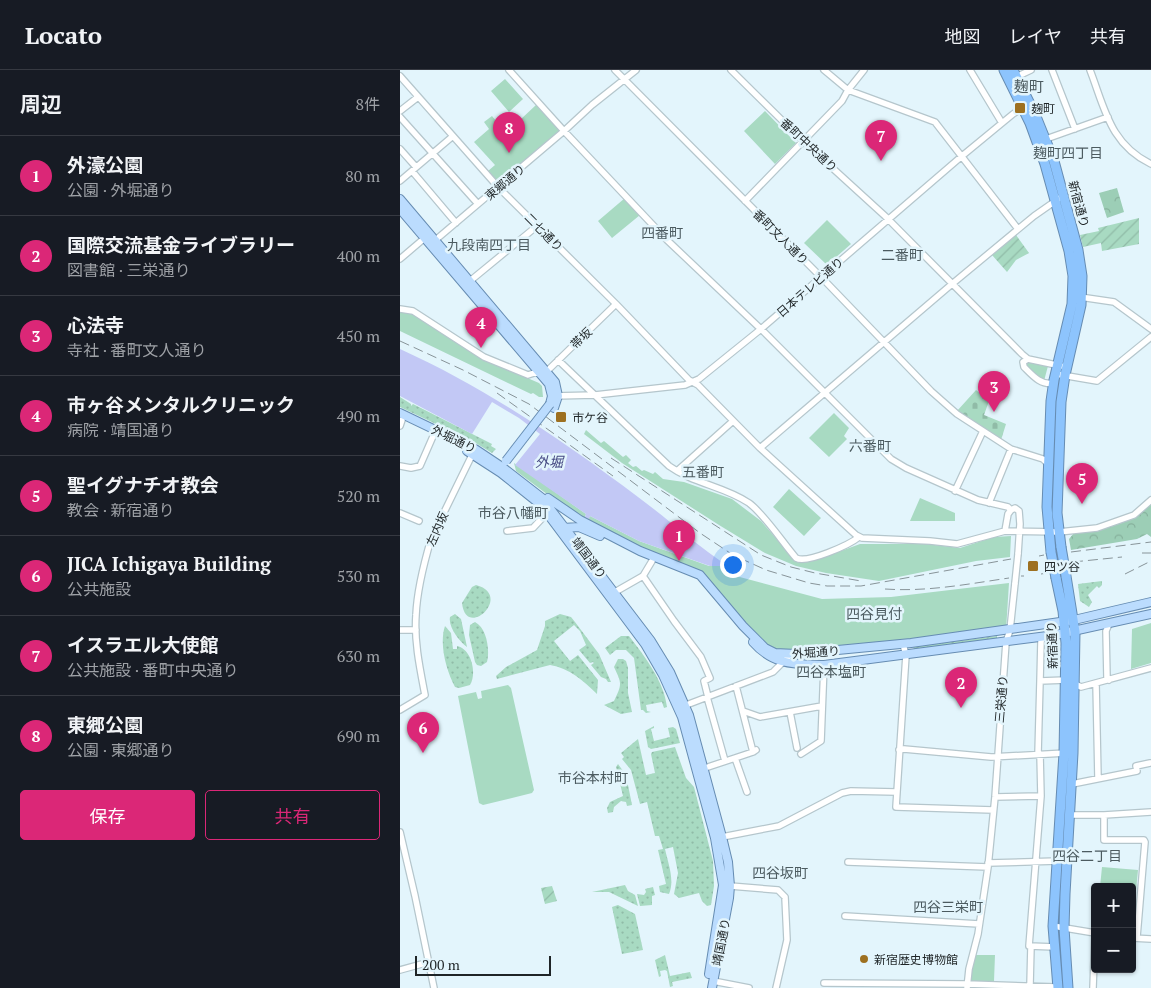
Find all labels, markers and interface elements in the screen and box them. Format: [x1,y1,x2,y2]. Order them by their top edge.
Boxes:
text: Locato [25,19,102,51]
text: 地図 [945,24,981,48]
text: レイヤ [1009,24,1062,48]
text: 共有 [1090,24,1126,48]
district label: 麹町 [1014,76,1044,96]
text: 周辺 [20,90,62,118]
text: 8件 [355,93,380,115]
marker: 麹町 [1013,101,1027,115]
place label: 麹町 [1031,101,1055,116]
pin: 8 [493,112,525,153]
street label: 番町中央通り [778,115,840,175]
pin: 7 [865,120,897,161]
district label: 麹町四丁目 [1033,143,1103,162]
text: 外濠公園 [67,152,143,177]
street label: 東郷通り [482,161,528,203]
text: 1 [31,165,41,187]
text: 80 m [345,165,380,187]
text: 公園 · 外堀通り [67,179,175,201]
street label: 新宿通り [1066,179,1092,229]
street label: 番町文人通り [750,206,812,268]
street label: 二七通り [522,210,566,254]
district label: 四番町 [641,223,683,242]
text: 国際交流基金ライブラリー [67,232,295,257]
district label: 九段南四丁目 [447,235,531,254]
text: 2 [31,245,41,267]
text: 400 m [337,245,380,267]
district label: 二番町 [881,245,923,264]
street label: 日本テレビ通り [773,254,847,320]
text: 図書館 · 三栄通り [67,259,191,281]
pin: 4 [465,307,497,348]
text: 心法寺 [67,312,124,337]
street label: 帯坂 [567,324,595,352]
text: 3 [31,325,41,347]
text: 450 m [337,325,380,347]
text: 寺社 · 番町文人通り [67,339,207,361]
pin: 3 [978,371,1010,412]
text: 市ヶ谷メンタルクリニック [67,392,295,417]
text: 4 [31,405,41,427]
text: 490 m [337,405,380,427]
marker: 市ケ谷 [554,410,568,424]
place label: 市ケ谷 [572,410,608,425]
text: 病院 · 靖国通り [67,419,175,441]
street label: 外堀通り [429,422,479,456]
district label: 六番町 [849,436,891,455]
water label: 外堀 [535,452,565,471]
district label: 五番町 [682,462,724,481]
pin: 5 [1066,463,1098,504]
text: 聖イグナチオ教会 [67,472,219,497]
text: 5 [31,485,41,507]
text: 520 m [337,485,380,507]
text: 教会 · 新宿通り [67,499,175,521]
district label: 市谷八幡町 [478,503,548,522]
street label: 左内坂 [423,509,451,549]
pin: 1 [663,520,695,561]
street label: 靖国通り [569,534,609,582]
text: JICA Ichigaya Building [67,551,271,576]
your location [720,552,746,578]
marker: 四ツ谷 [1026,559,1040,573]
place label: 四ツ谷 [1044,559,1080,574]
text: 6 [31,565,41,587]
text: 530 m [337,565,380,587]
text: 公共施設 [67,578,131,600]
district label: 四谷見付 [846,604,902,623]
street label: 新宿通り [1044,621,1060,669]
text: イスラエル大使館 [67,632,218,657]
street label: 外堀通り [792,643,840,661]
text: 7 [31,645,41,667]
text: 630 m [337,645,380,667]
text: 公共施設 · 番町中央通り [67,659,239,681]
district label: 四谷本塩町 [796,662,866,681]
pin: 2 [945,667,977,708]
street label: 三栄通り [991,674,1011,724]
text: 東郷公園 [67,712,143,737]
pin: 6 [407,712,439,753]
text: 8 [31,725,41,747]
text: 690 m [337,725,380,747]
text: 公園 · 東郷通り [67,739,175,761]
district label: 市谷本村町 [558,768,628,787]
button: 保存 [20,790,195,840]
button: 共有 [205,790,380,840]
district label: 四谷二丁目 [1052,846,1122,865]
district label: 四谷坂町 [752,863,808,882]
map controls [1091,883,1136,973]
button: + [1091,883,1136,928]
district label: 四谷三栄町 [913,897,983,916]
street label: 靖国通り [709,917,733,967]
button: − [1091,928,1136,973]
place label: 新宿歴史博物館 [874,952,958,967]
scale bar [415,953,551,976]
marker: 新宿歴史博物館 [858,953,870,965]
text: 200 m [422,955,460,974]

